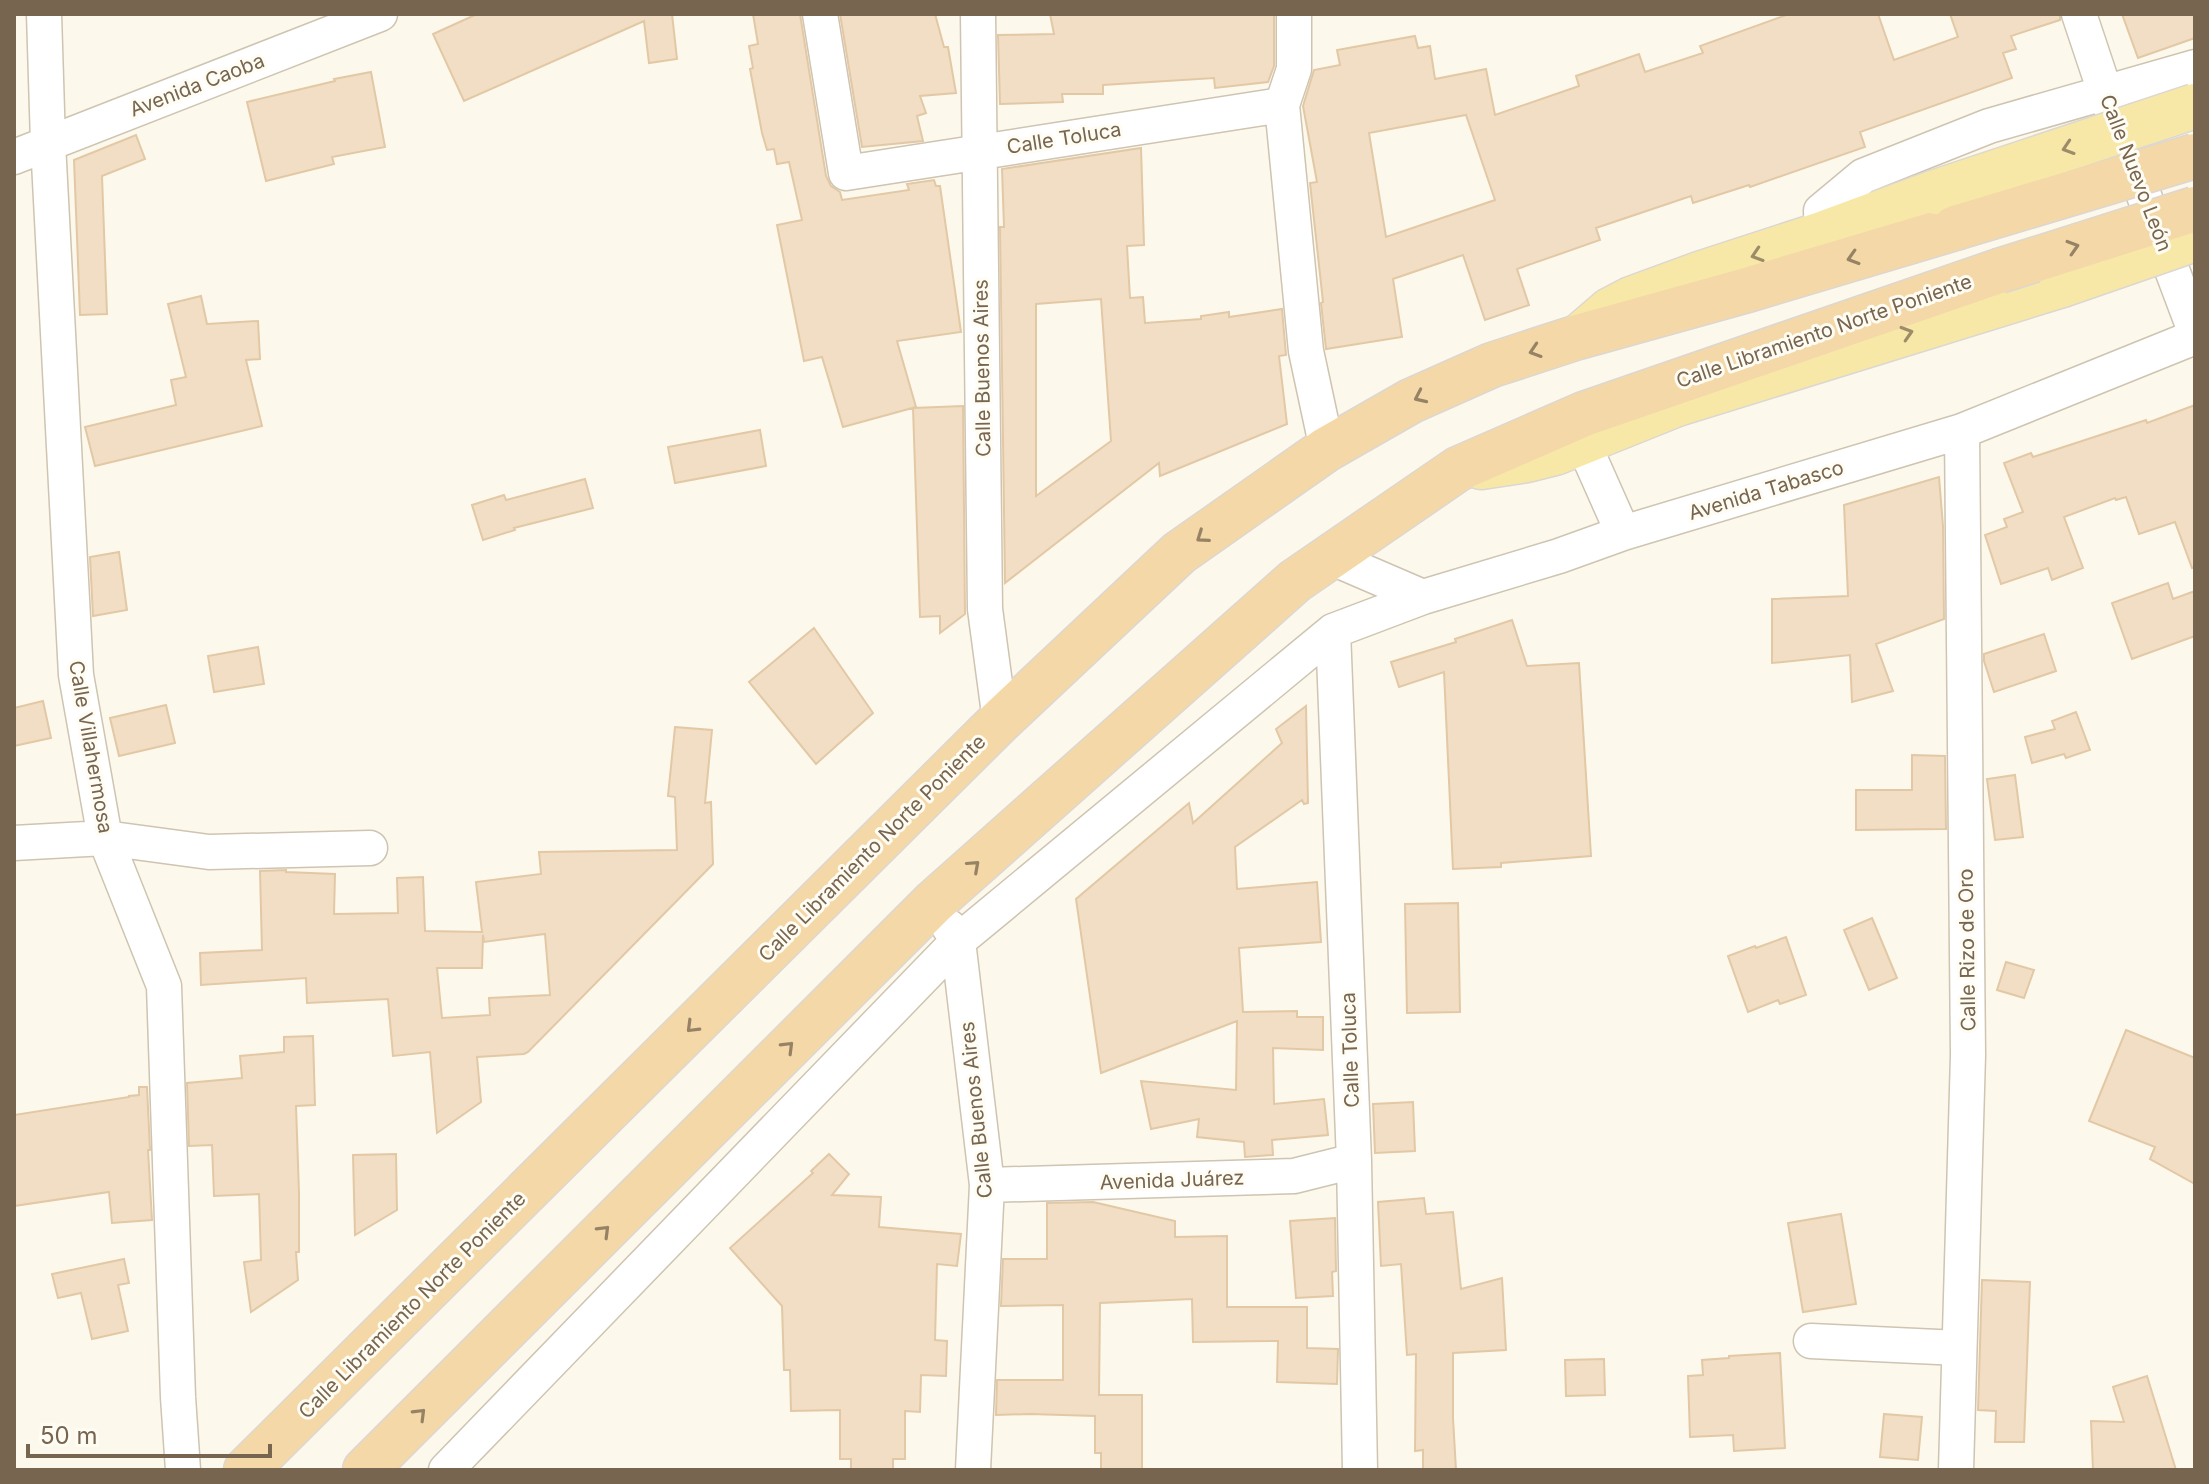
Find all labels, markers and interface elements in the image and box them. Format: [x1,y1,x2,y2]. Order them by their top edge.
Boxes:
street label: Avenida Caoba [126,48,268,122]
street label: Calle Nuevo León [2095,91,2177,255]
street label: Calle Toluca [1005,117,1123,159]
one-way arrow [2061,138,2075,154]
one-way arrow [2065,241,2079,257]
one-way arrow [1750,246,1764,262]
one-way arrow [1847,249,1861,265]
street label: Calle Libramiento Norte Poniente [1673,269,1975,393]
street label: Calle Buenos Aires [968,279,996,457]
one-way arrow [1899,326,1913,342]
one-way arrow [1529,342,1542,358]
one-way arrow [1414,387,1429,403]
street label: Avenida Tabasco [1685,455,1847,525]
one-way arrow [1196,527,1210,542]
street label: Calle Villahermosa [64,659,118,835]
street label: Calle Libramiento Norte Poniente [754,730,990,966]
one-way arrow [965,861,980,876]
street label: Calle Rizo de Oro [1954,868,1980,1032]
street label: Calle Toluca [1336,992,1364,1108]
one-way arrow [687,1018,701,1033]
street label: Calle Buenos Aires [955,1020,997,1200]
one-way arrow [779,1042,793,1056]
street label: Avenida Juárez [1099,1165,1245,1195]
street label: Calle Libramiento Norte Poniente [294,1187,530,1423]
one-way arrow [595,1226,609,1240]
scale bar [28,1408,270,1458]
one-way arrow [411,1409,425,1423]
text: 50 m [40,1421,98,1450]

